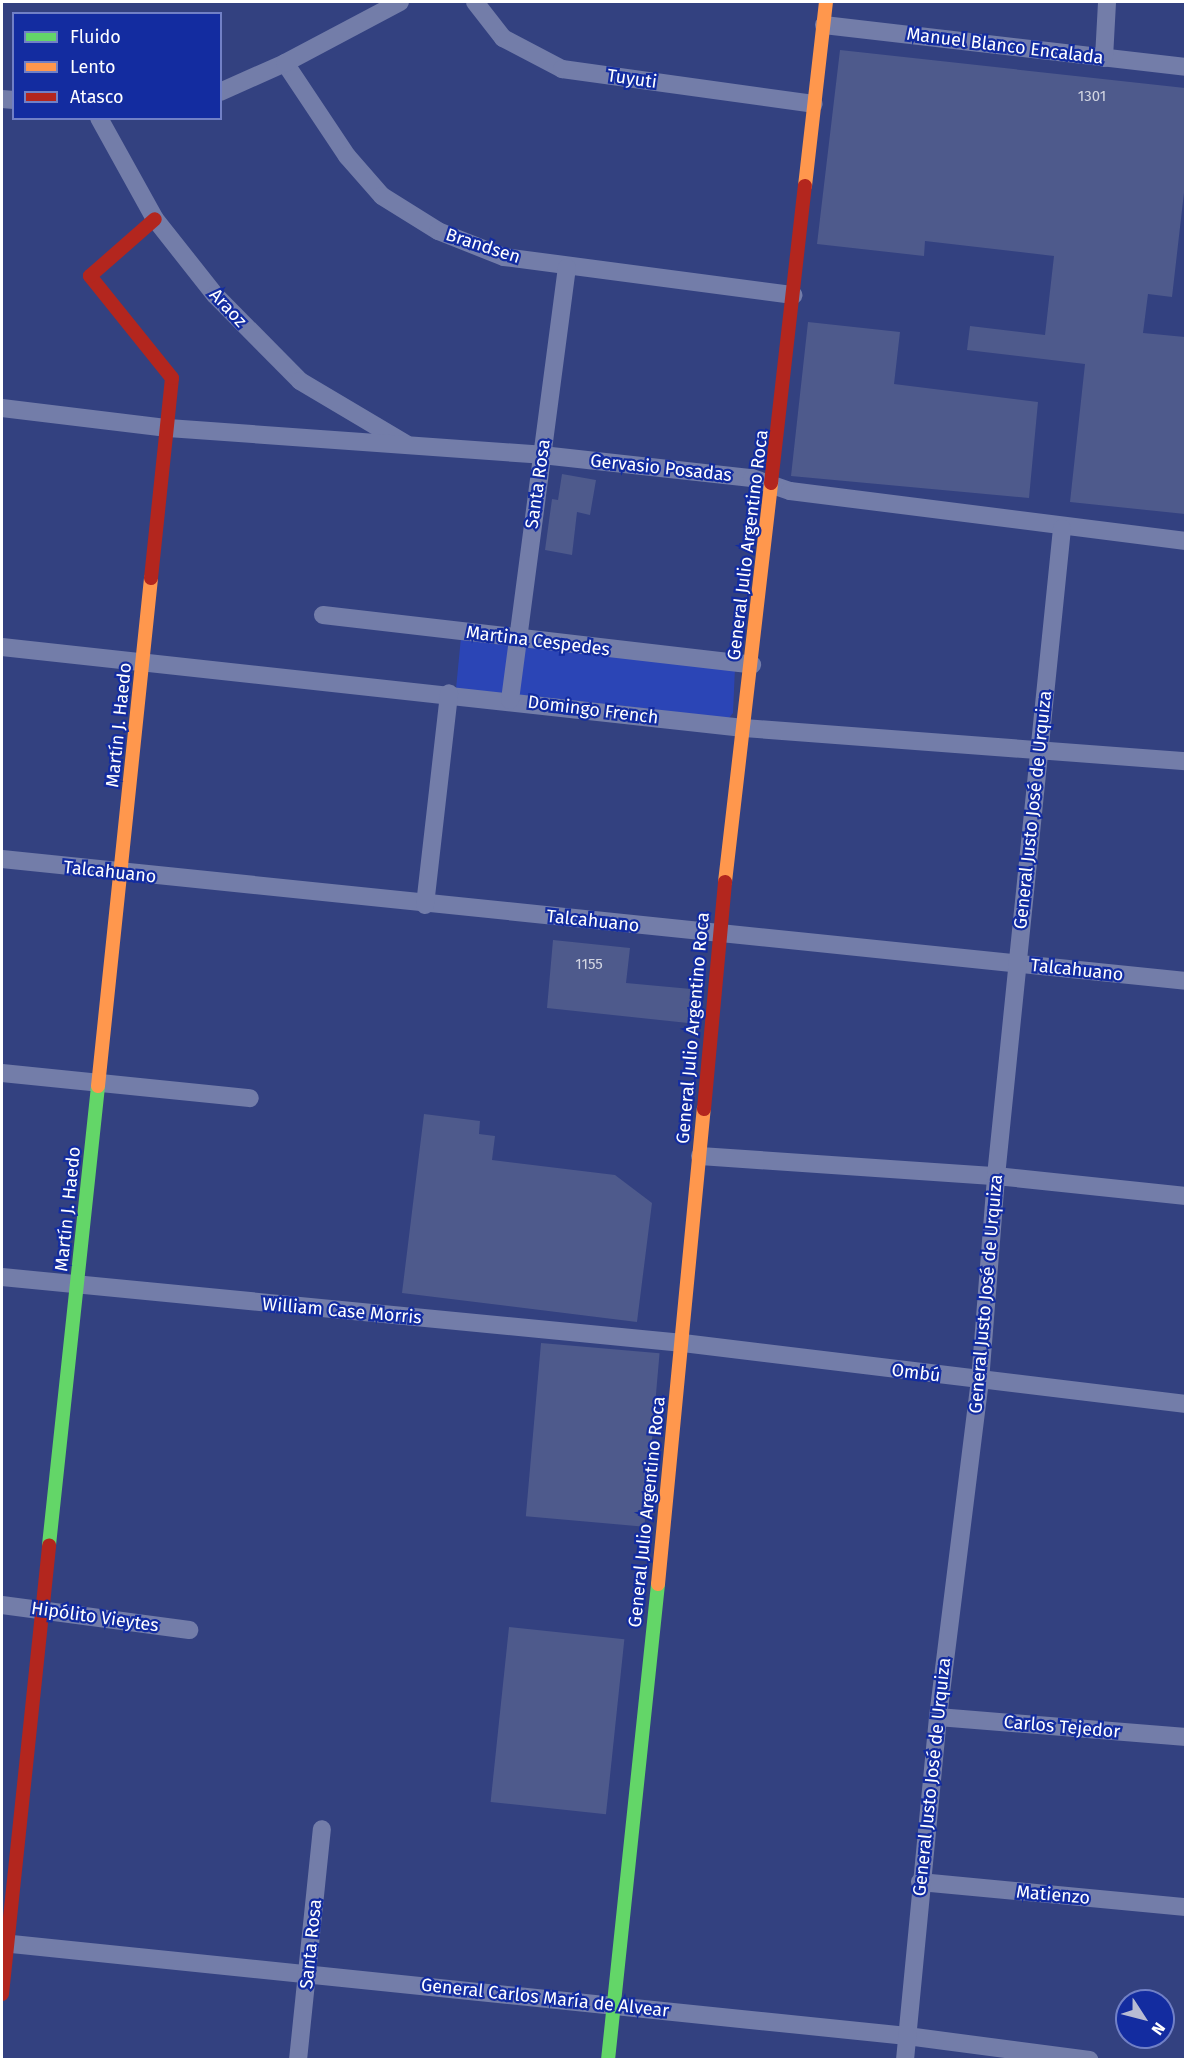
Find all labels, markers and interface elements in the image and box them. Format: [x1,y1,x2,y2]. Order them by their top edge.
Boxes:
legend [12,12,222,120]
street label: Manuel Blanco Encalada [905,23,1105,69]
text: Fluido [70,26,121,48]
text: Lento [70,56,116,78]
street label: Tuyuti [606,65,658,93]
text: Atasco [70,86,123,108]
house number: 1301 [1078,88,1106,106]
street label: Brandsen [443,224,523,268]
street label: Araoz [205,284,251,332]
street label: General Julio Argentino Roca [723,428,773,662]
street label: Santa Rosa [521,438,555,530]
street label: Gervasio Posadas [589,450,733,486]
street label: Martina Cespedes [465,621,611,661]
street label: Martín J. Haedo [102,662,136,788]
street label: General Justo José de Urquiza [1010,690,1056,930]
street label: Domingo French [526,691,660,729]
street label: Talcahuano [62,856,158,888]
street label: Talcahuano [545,905,641,937]
street label: General Julio Argentino Roca [672,911,714,1145]
street label: Talcahuano [1029,954,1125,986]
house number: 1155 [575,956,603,974]
street label: Martín J. Haedo [51,1146,85,1272]
street label: General Justo José de Urquiza [965,1174,1007,1414]
street label: William Case Morris [261,1293,423,1329]
street label: Ombú [890,1359,942,1387]
street label: General Julio Argentino Roca [624,1395,670,1629]
street label: Hipólito Vieytes [30,1597,160,1637]
street label: General Justo José de Urquiza [909,1657,955,1897]
street label: Carlos Tejedor [1003,1711,1121,1743]
street label: Matienzo [1015,1881,1091,1909]
street label: Santa Rosa [296,1898,326,1990]
street label: General Carlos María de Alvear [420,1974,670,2022]
north arrow [1115,1989,1175,2049]
text: N [1148,2019,1169,2039]

